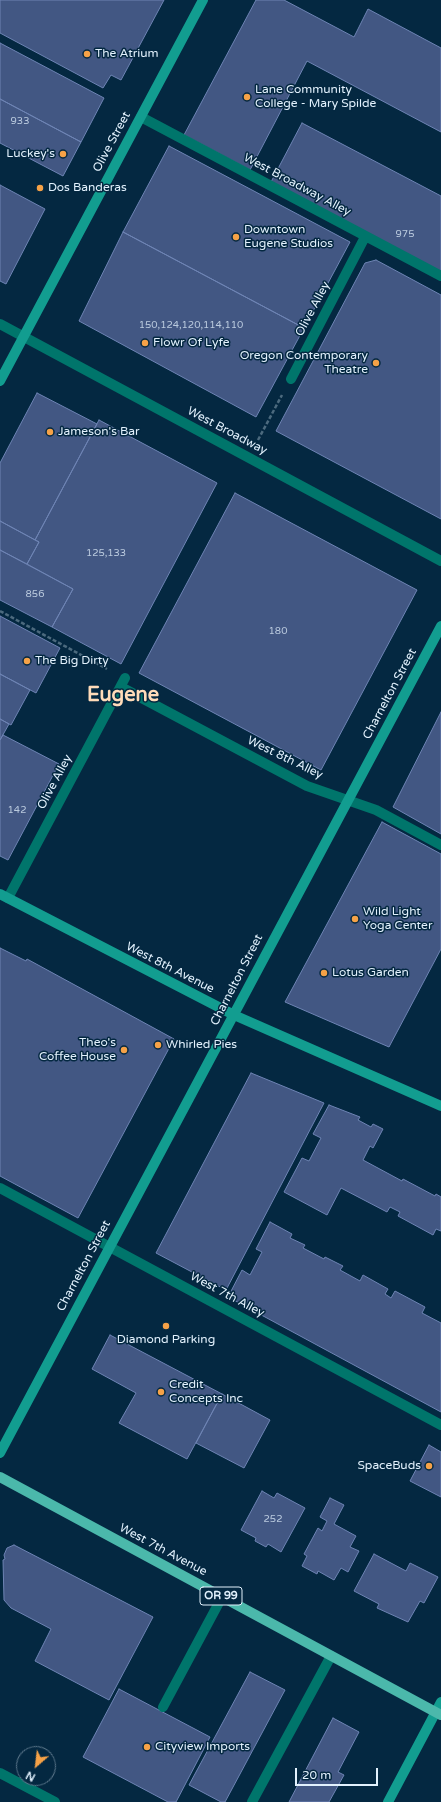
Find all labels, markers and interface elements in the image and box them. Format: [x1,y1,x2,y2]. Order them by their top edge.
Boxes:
place label: The Atrium [95,47,159,61]
marker: The Atrium [82,49,92,59]
place label: Lane Community College - Mary Spilde [255,83,376,111]
marker: Lane Community College - Mary Spilde [242,92,252,102]
street label: Olive Street [90,109,134,175]
house number: 933 [11,115,29,127]
place label: Luckey's [6,147,55,161]
marker: Luckey's [58,149,68,159]
street label: West Broadway Alley [241,151,353,219]
place label: Dos Banderas [48,181,127,195]
marker: Dos Banderas [35,183,45,193]
place label: Downtown Eugene Studios [244,223,333,251]
house number: 975 [396,228,414,240]
marker: Downtown Eugene Studios [231,232,241,242]
street label: Olive Alley [293,279,333,339]
house number: 150,124,120,114,110 [139,319,243,331]
place label: Flowr Of Lyfe [153,336,229,350]
marker: Flowr Of Lyfe [140,338,150,348]
place label: Oregon Contemporary Theatre [240,349,368,377]
marker: Oregon Contemporary Theatre [371,358,381,368]
street label: West Broadway [185,404,269,458]
place label: Jameson's Bar [58,425,140,439]
marker: Jameson's Bar [45,427,55,437]
house number: 125,133 [86,547,126,559]
house number: 856 [26,588,44,600]
house number: 180 [269,625,287,637]
street label: Charnelton Street [360,646,420,742]
place label: The Big Dirty [35,654,109,668]
marker: The Big Dirty [22,656,32,666]
district label: Eugene [87,684,159,708]
street label: West 8th Alley [245,733,325,783]
street label: Olive Alley [35,752,75,812]
house number: 142 [8,804,26,816]
place label: Wild Light Yoga Center [363,905,432,933]
marker: Wild Light Yoga Center [350,914,360,924]
street label: Charnelton Street [208,932,266,1028]
street label: West 8th Avenue [123,939,217,997]
place label: Lotus Garden [332,966,409,980]
marker: Lotus Garden [319,968,329,978]
place label: Theo's Coffee House [39,1036,116,1064]
place label: Whirled Pies [166,1038,237,1052]
marker: Whirled Pies [153,1040,163,1050]
marker: Theo's Coffee House [119,1045,129,1055]
street label: Charnelton Street [54,1218,114,1314]
street label: West 7th Alley [187,1269,267,1321]
marker: Diamond Parking [161,1321,171,1331]
place label: Diamond Parking [117,1333,215,1347]
place label: Credit Concepts Inc [169,1378,243,1406]
marker: Credit Concepts Inc [156,1387,166,1397]
place label: SpaceBuds [358,1459,421,1473]
marker: SpaceBuds [424,1461,434,1471]
house number: 252 [264,1513,282,1525]
street label: West 7th Avenue [117,1521,209,1579]
road number: OR 99 [200,1587,242,1605]
place label: Cityview Imports [155,1740,250,1754]
marker: Cityview Imports [142,1742,152,1752]
north arrow [16,1746,56,1786]
scale bar [297,1760,380,1786]
text: N [24,1768,38,1784]
text: 20 m [302,1768,331,1782]

